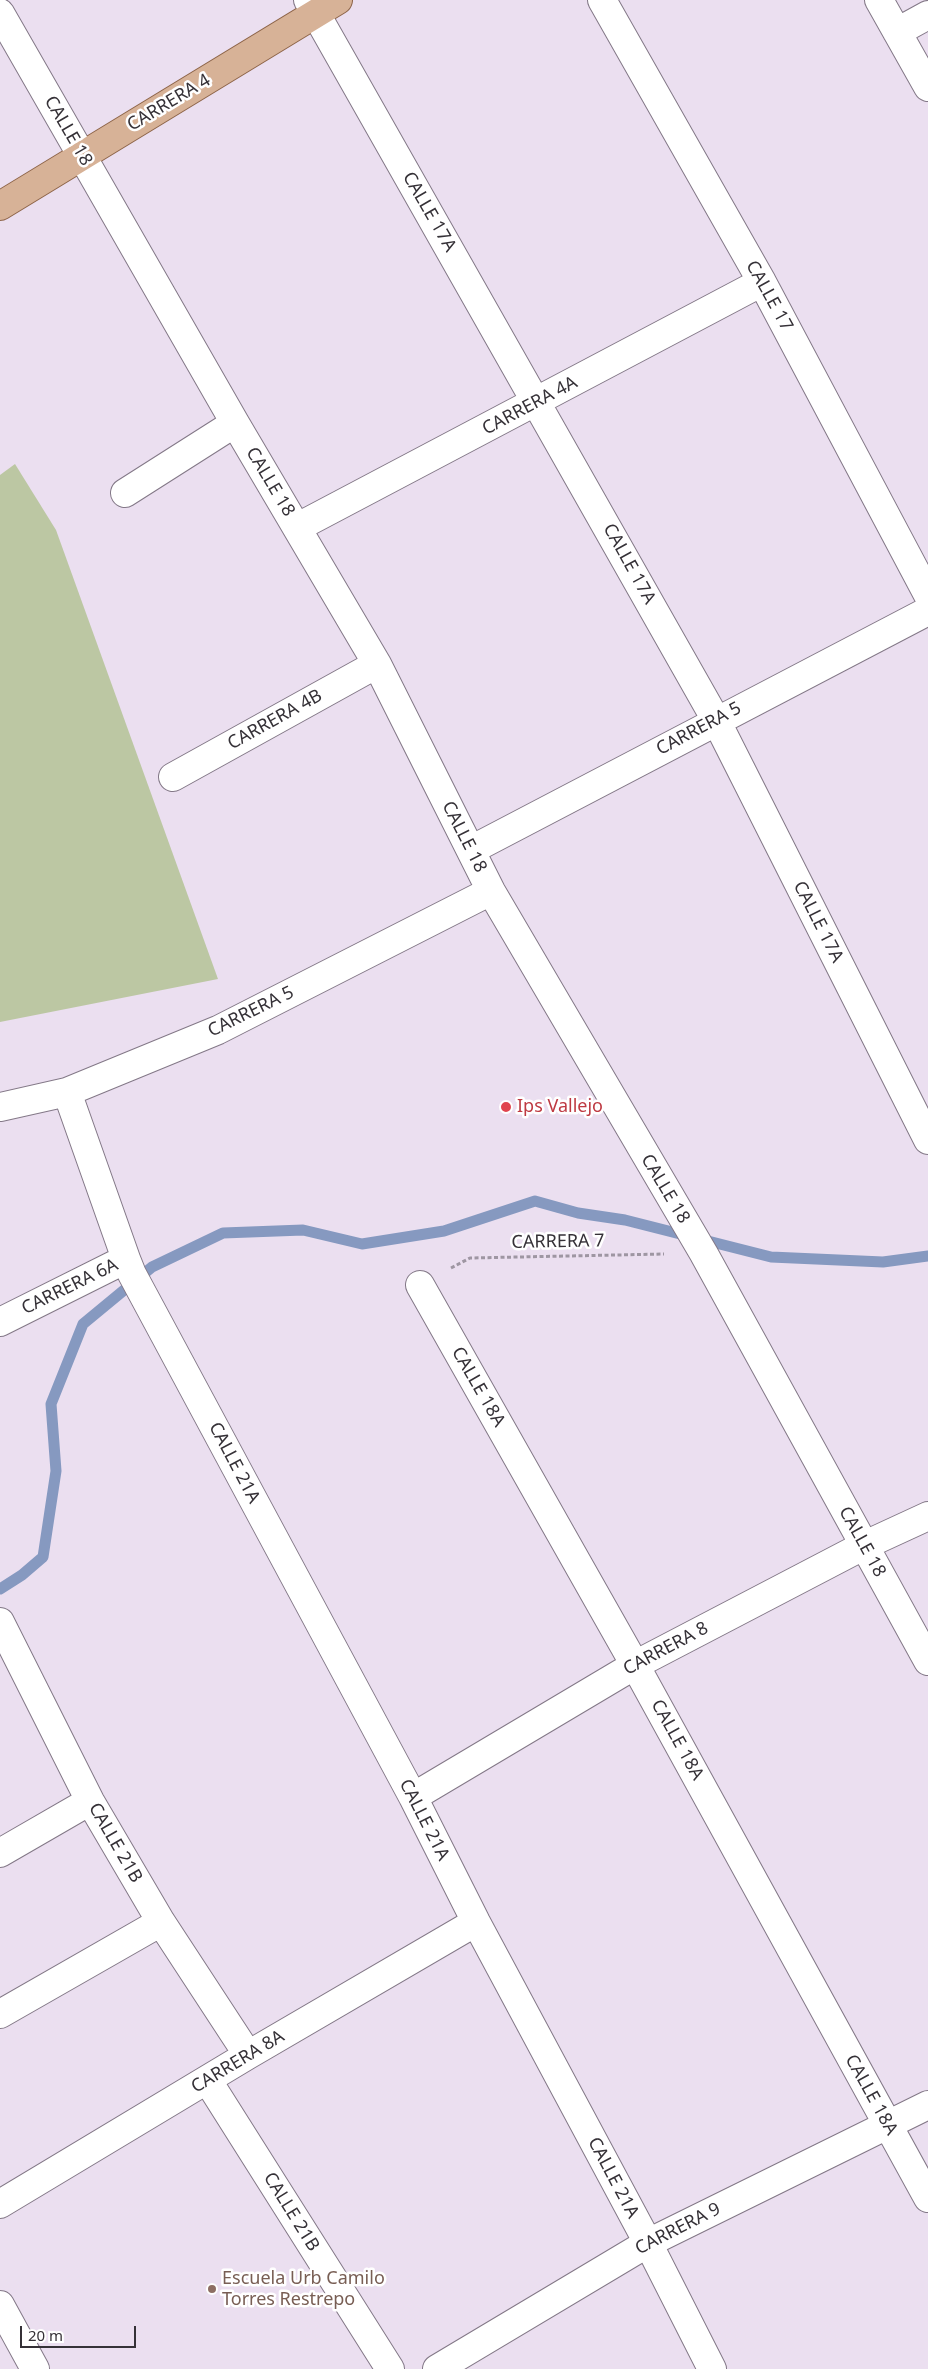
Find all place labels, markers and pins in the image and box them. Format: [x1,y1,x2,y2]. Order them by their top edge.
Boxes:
place label: Ips Vallejo [517,1096,603,1118]
marker: Ips Vallejo [499,1100,513,1114]
place label: Escuela Urb Camilo Torres Restrepo [222,2268,385,2310]
marker: Escuela Urb Camilo Torres Restrepo [206,2283,218,2295]

